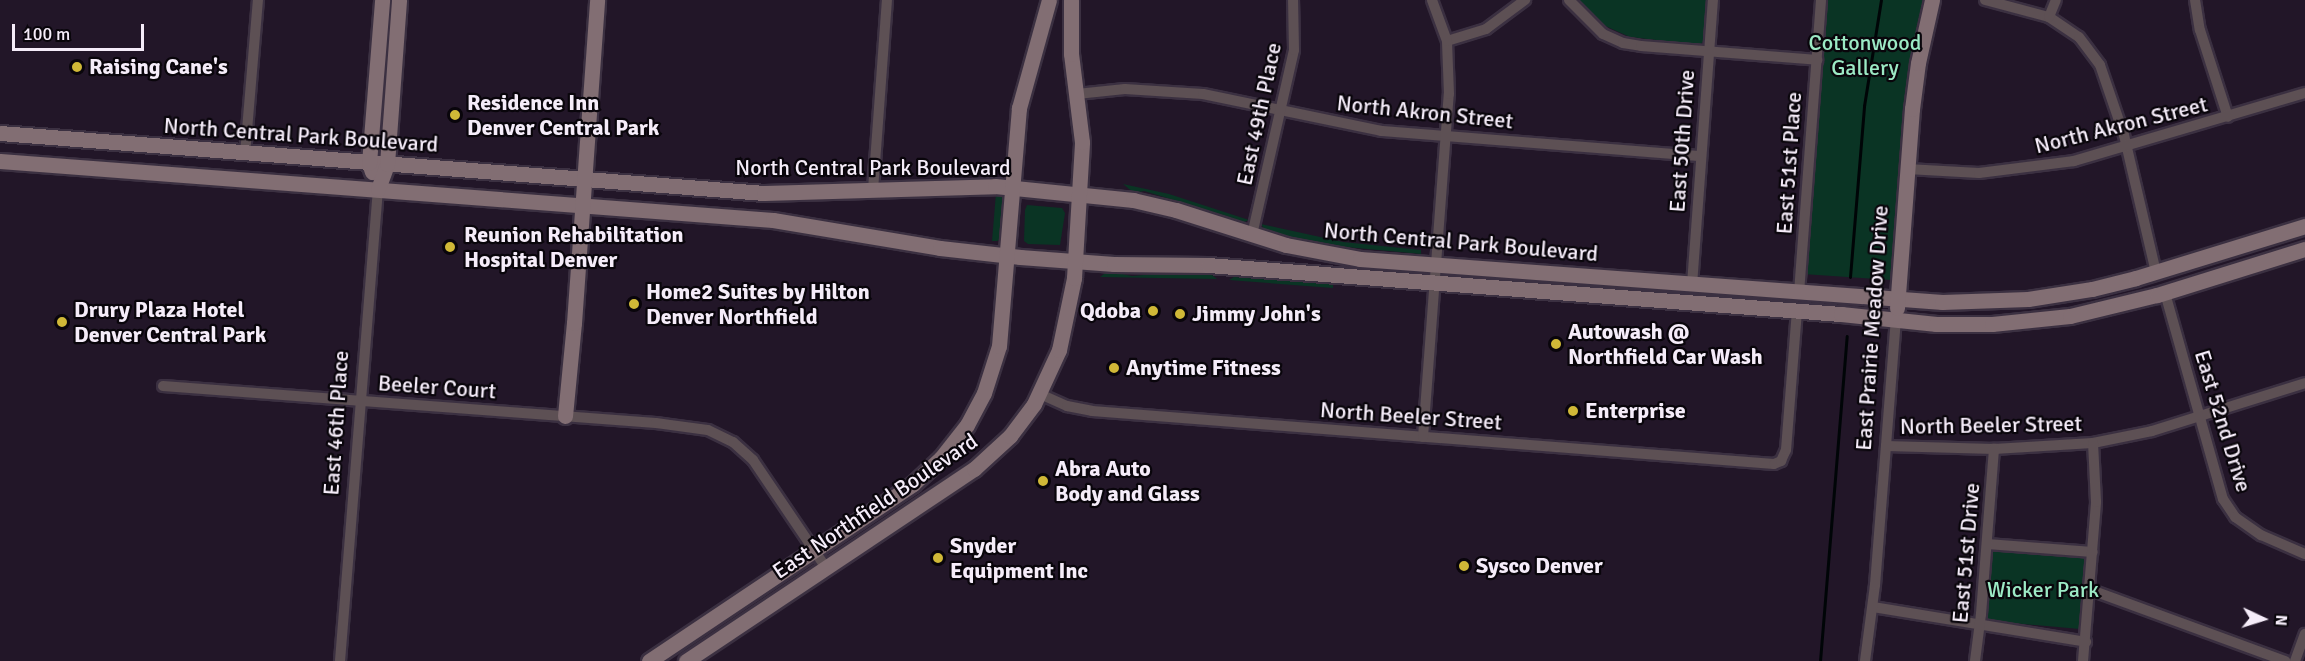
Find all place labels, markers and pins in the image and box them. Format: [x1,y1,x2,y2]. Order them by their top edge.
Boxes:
place label: Raising Cane's [89,54,228,80]
marker: Raising Cane's [70,60,84,74]
place label: Residence Inn Denver Central Park [467,89,659,140]
marker: Residence Inn Denver Central Park [448,108,462,122]
place label: Reunion Rehabilitation Hospital Denver [464,221,684,272]
marker: Reunion Rehabilitation Hospital Denver [441,238,459,256]
place label: Home2 Suites by Hilton Denver Northfield [646,278,870,330]
place label: Drury Plaza Hotel Denver Central Park [74,296,266,348]
marker: Home2 Suites by Hilton Denver Northfield [627,297,641,311]
place label: Qdoba [1080,298,1141,324]
place label: Jimmy John's [1192,301,1321,327]
marker: Qdoba [1146,304,1160,318]
marker: Jimmy John's [1173,307,1187,321]
marker: Drury Plaza Hotel Denver Central Park [55,315,69,329]
place label: Autowash @ Northfield Car Wash [1568,318,1763,370]
marker: Autowash @ Northfield Car Wash [1549,337,1563,351]
place label: Anytime Fitness [1126,355,1281,381]
marker: Anytime Fitness [1107,361,1121,375]
place label: Enterprise [1585,398,1686,424]
marker: Enterprise [1566,404,1580,418]
place label: Abra Auto Body and Glass [1055,455,1200,506]
marker: Abra Auto Body and Glass [1036,474,1050,488]
place label: Snyder Equipment Inc [950,532,1088,584]
marker: Snyder Equipment Inc [931,551,945,565]
place label: Sysco Denver [1476,553,1603,579]
marker: Sysco Denver [1457,559,1471,573]

